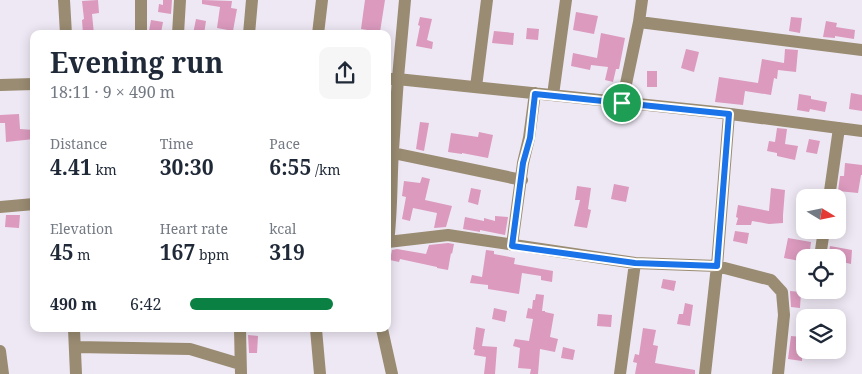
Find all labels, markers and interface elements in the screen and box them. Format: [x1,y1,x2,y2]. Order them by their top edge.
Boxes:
text: Evening run [50,43,223,81]
button: share [319,47,371,99]
text: 18:11 · 9 × 490 m [50,81,175,103]
pin [601,82,643,124]
icon: arrive [608,89,636,117]
text: Distance [50,134,107,153]
text: Time [160,134,193,153]
text: Pace [269,134,300,153]
text: 4.41 [50,153,92,181]
text: 30:30 [160,153,214,181]
text: 6:55 [269,153,311,181]
text: km [92,160,117,179]
text: /km [311,160,340,179]
north arrow [796,189,846,239]
map controls [796,189,846,359]
text: Elevation [50,219,113,238]
text: Heart rate [160,219,228,238]
text: kcal [269,219,296,238]
text: 45 [50,238,74,266]
text: 167 [160,238,195,266]
text: 319 [269,238,305,266]
text: m [74,245,91,264]
text: bpm [195,245,229,264]
button: locate [796,249,846,299]
text: 490 m [50,293,97,315]
text: 6:42 [130,293,161,315]
button: layers [796,309,846,359]

